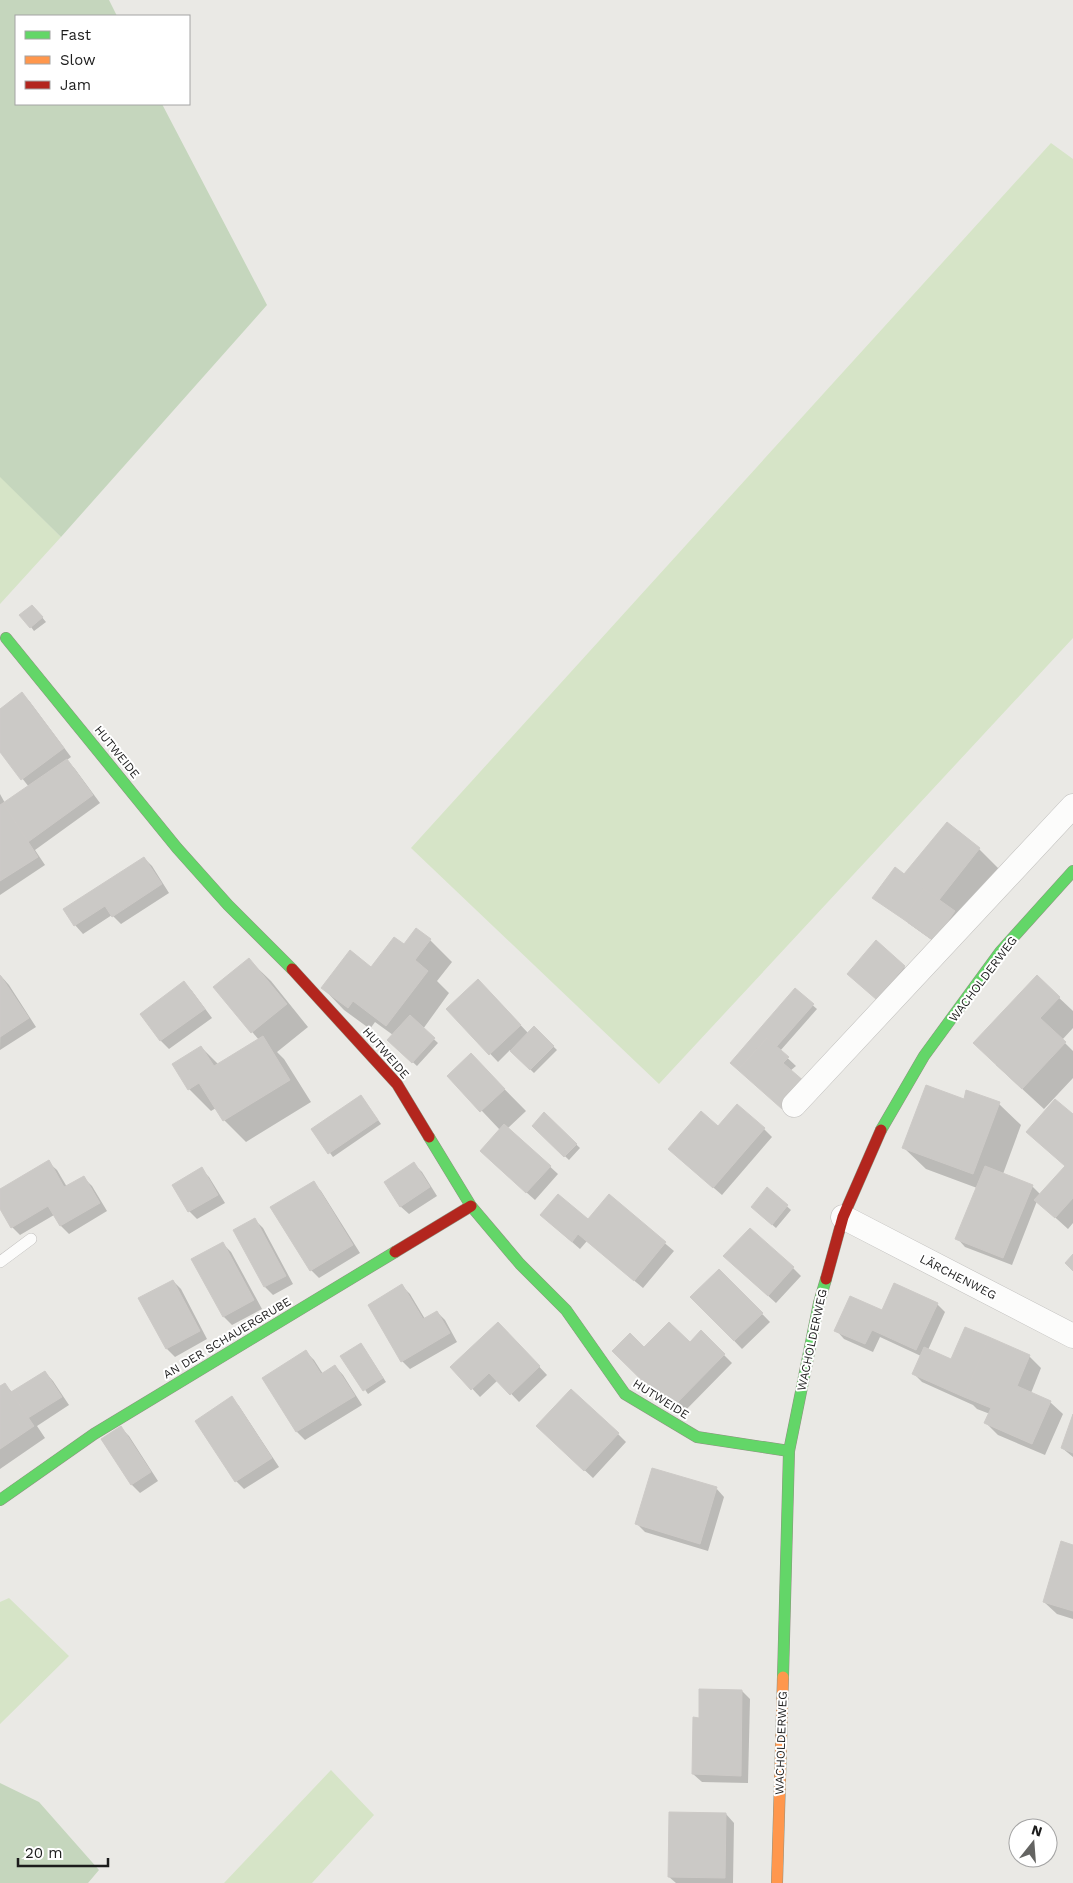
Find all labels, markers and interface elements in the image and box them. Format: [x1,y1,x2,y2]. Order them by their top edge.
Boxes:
legend [15,15,190,105]
text: Fast [60,26,92,44]
text: Slow [60,51,96,69]
text: Jam [60,76,91,94]
street label: HUTWEIDE [92,723,143,781]
street label: WACHOLDERWEG [946,933,1020,1025]
street label: HUTWEIDE [360,1024,412,1082]
street label: LÄRCHENWEG [917,1252,999,1302]
street label: WACHOLDERWEG [794,1288,830,1392]
street label: AN DER SCHAUERGRUBE [161,1294,294,1382]
street label: HUTWEIDE [630,1376,692,1422]
street label: WACHOLDERWEG [772,1691,790,1795]
north arrow [1008,1818,1058,1868]
text: N [1030,1821,1044,1840]
scale bar [18,1836,108,1868]
text: 20 m [25,1844,63,1862]

